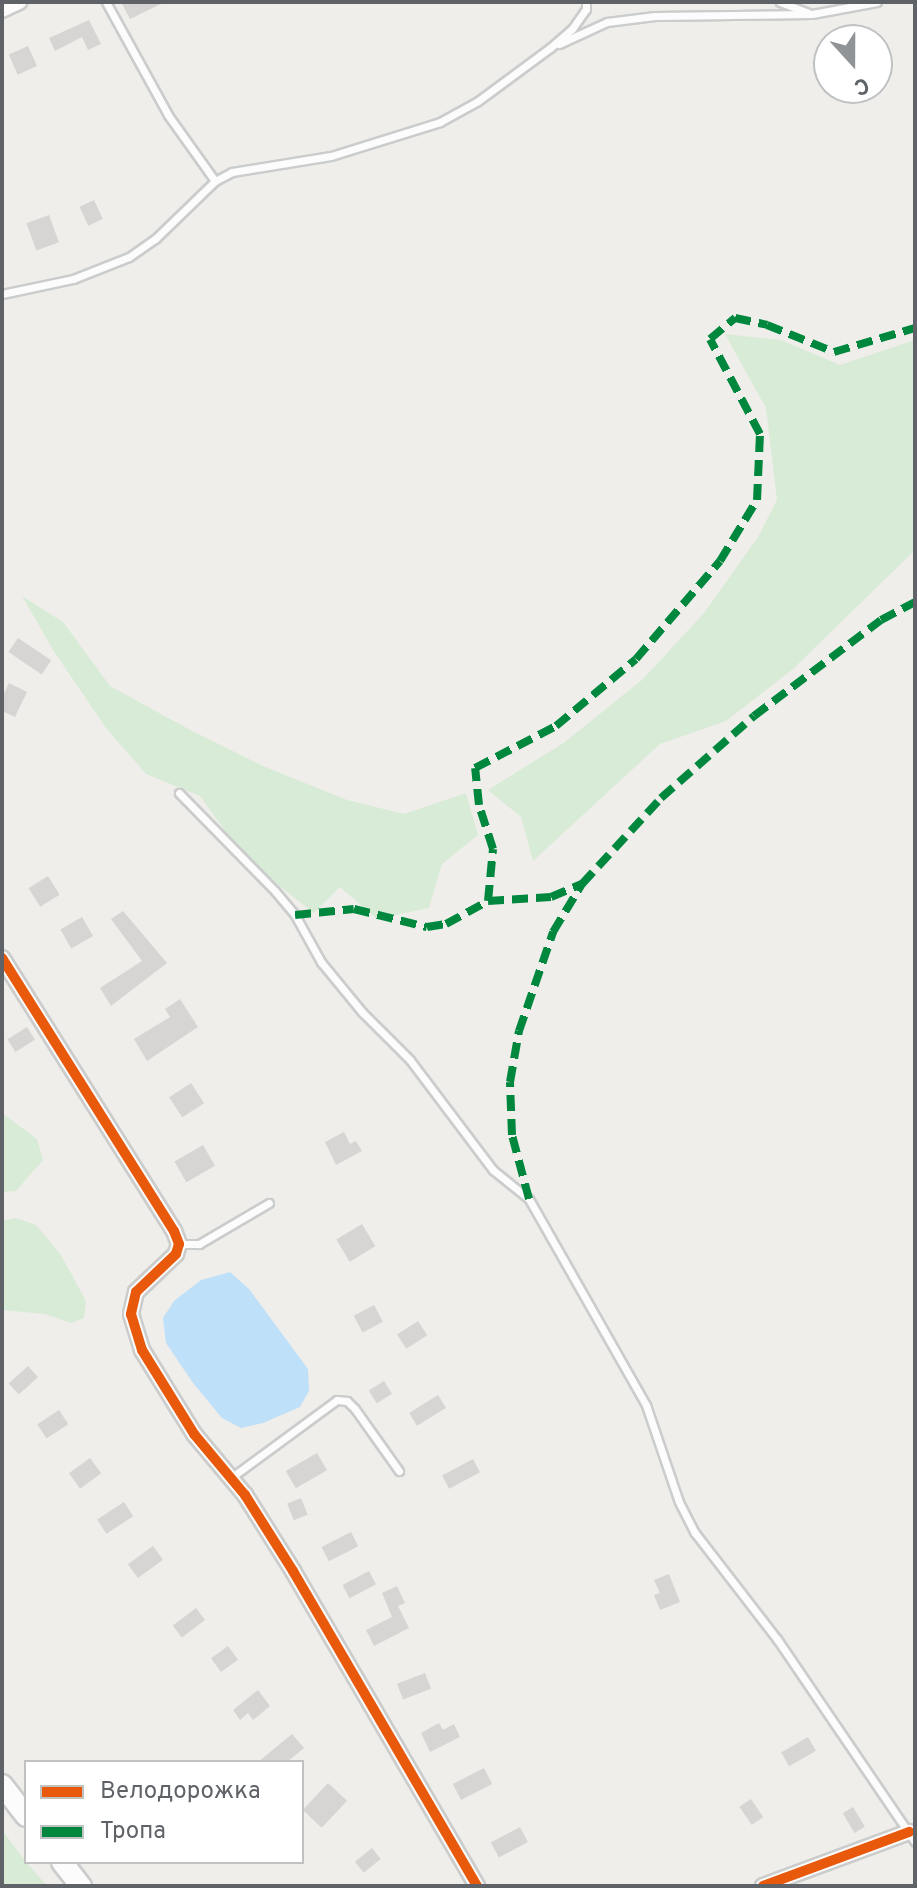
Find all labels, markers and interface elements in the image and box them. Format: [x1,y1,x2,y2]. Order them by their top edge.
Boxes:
north arrow [813,24,893,104]
text: С [850,70,872,100]
legend [24,1760,304,1864]
text: Велодорожка [100,1777,261,1807]
text: Тропа [100,1817,166,1847]

